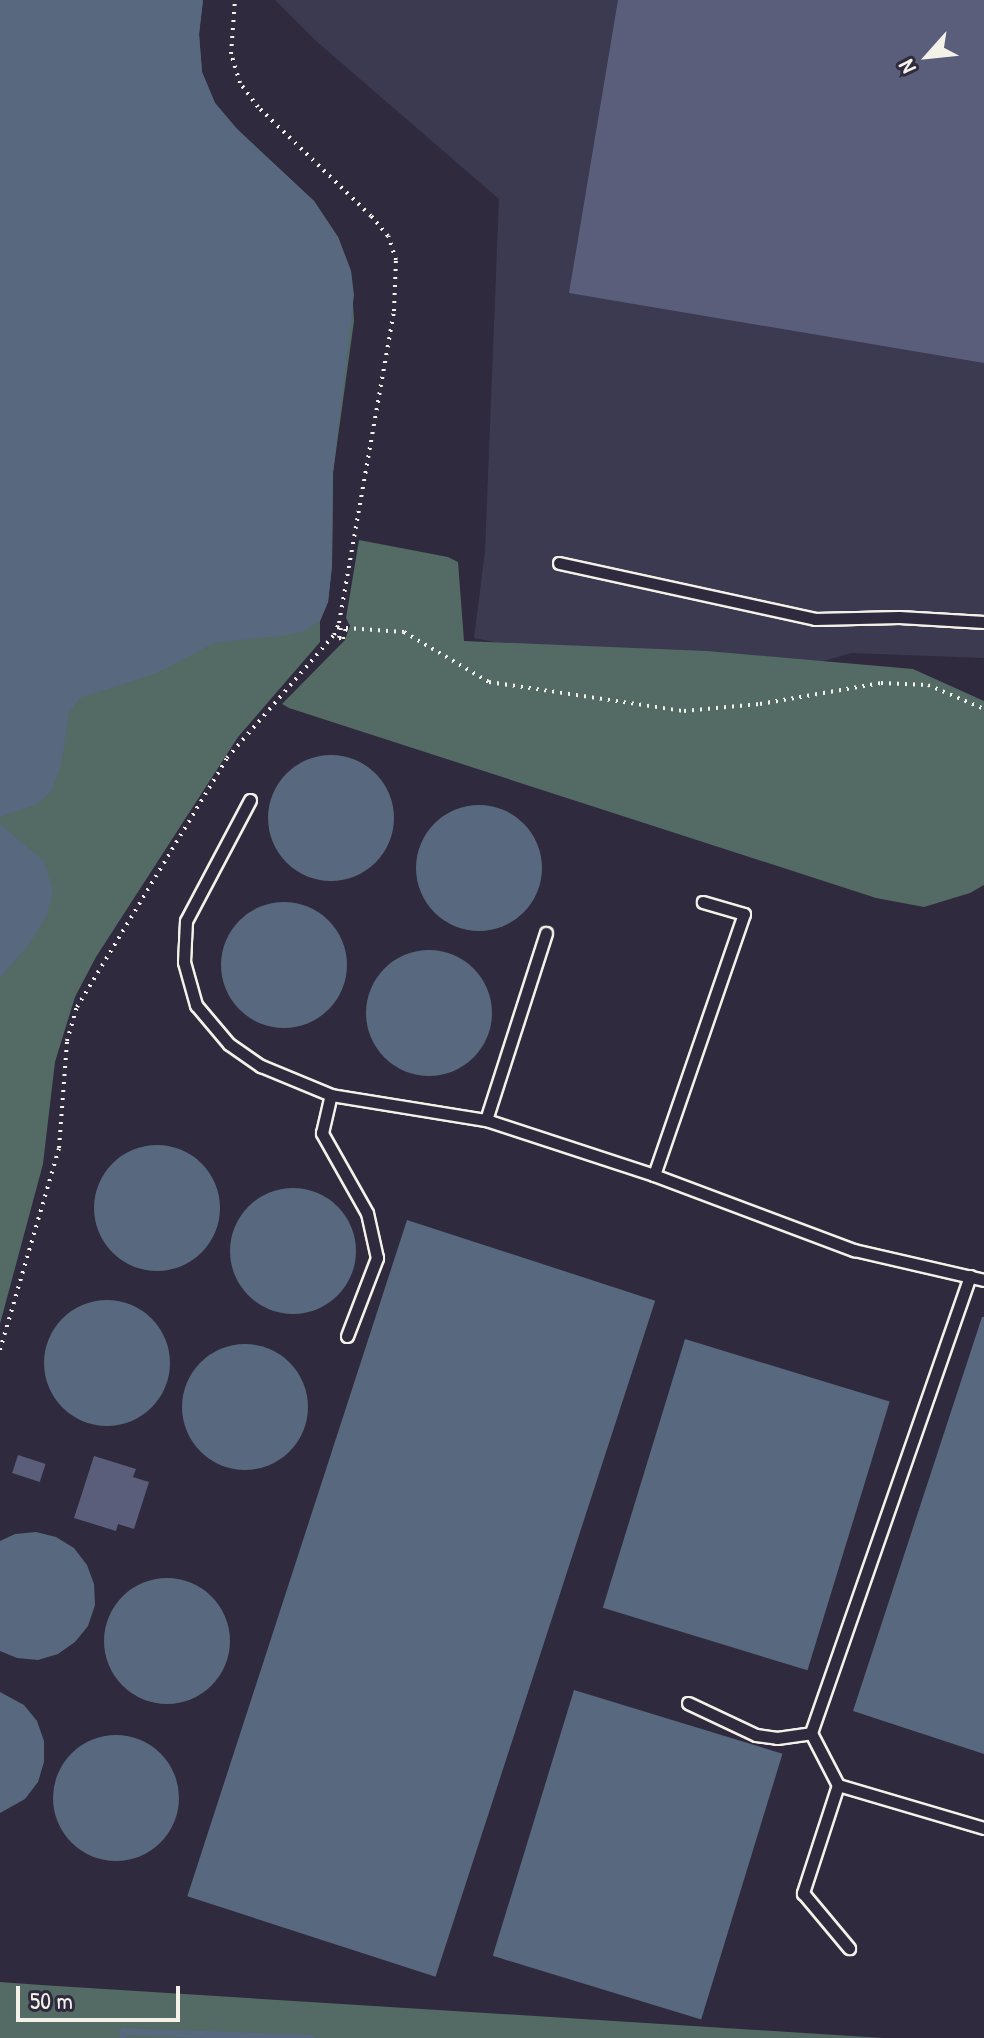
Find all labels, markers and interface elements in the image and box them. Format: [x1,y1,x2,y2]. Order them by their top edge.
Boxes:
north arrow [888,16,968,96]
text: N [891,55,923,79]
scale bar [20,1970,184,2020]
text: 50 m [30,1984,73,2016]

